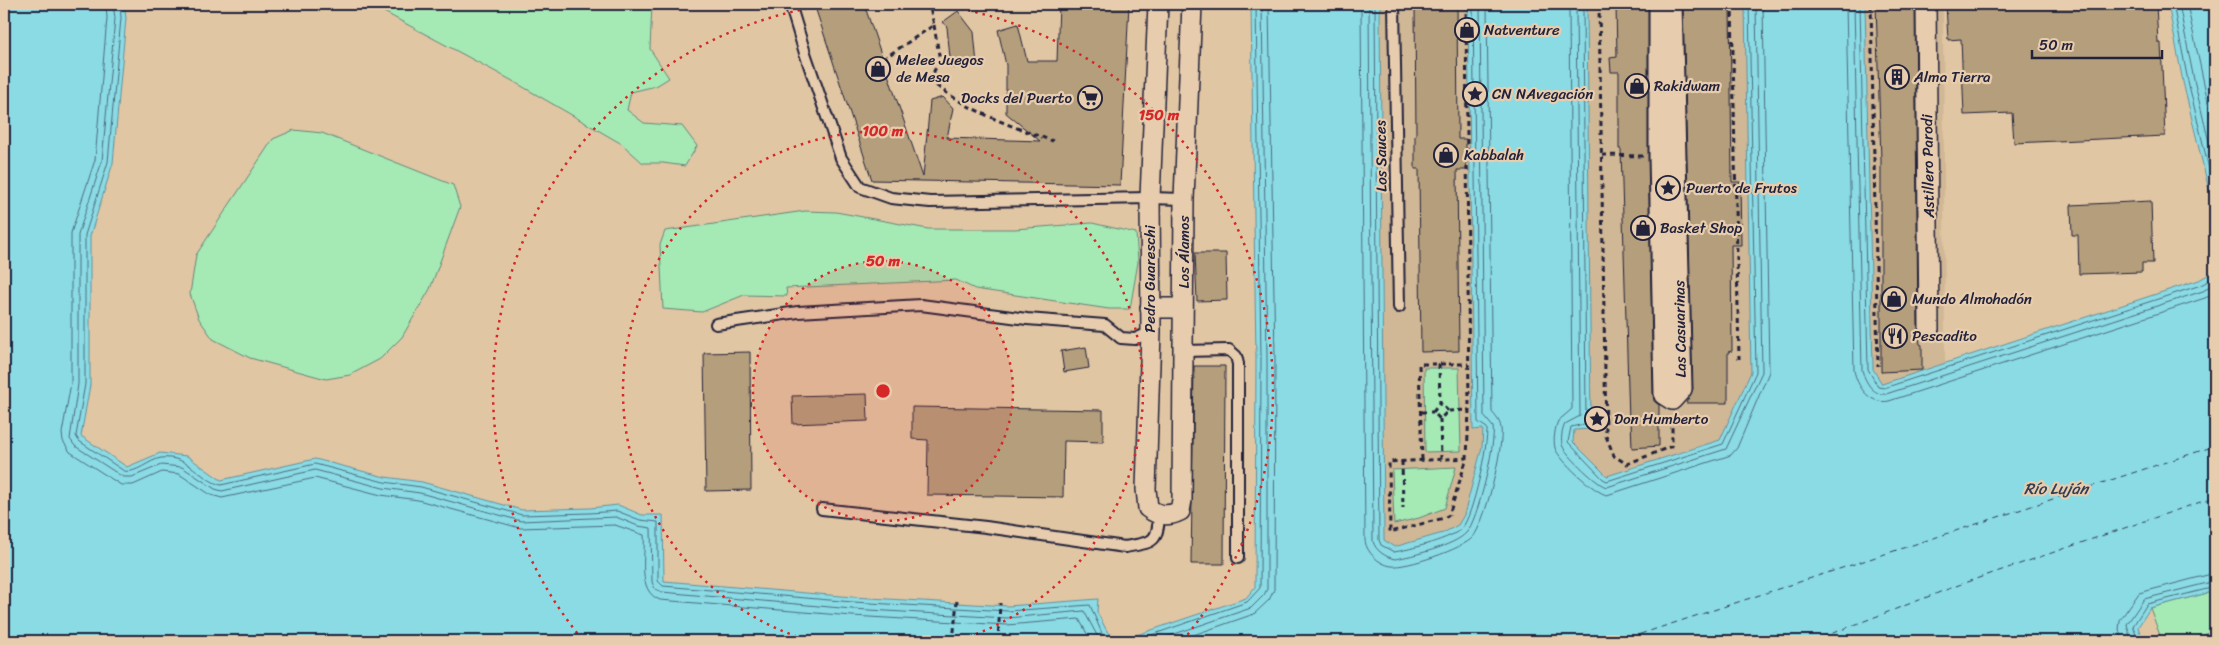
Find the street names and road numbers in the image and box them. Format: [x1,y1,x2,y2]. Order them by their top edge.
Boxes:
street label: Astillero Parodi [1914,113,1942,219]
street label: Los Sauces [1367,119,1395,192]
street label: Los Álamos [1171,215,1197,288]
street label: Pedro Guareschi [1137,224,1163,333]
street label: Las Casuarinas [1666,280,1694,378]

